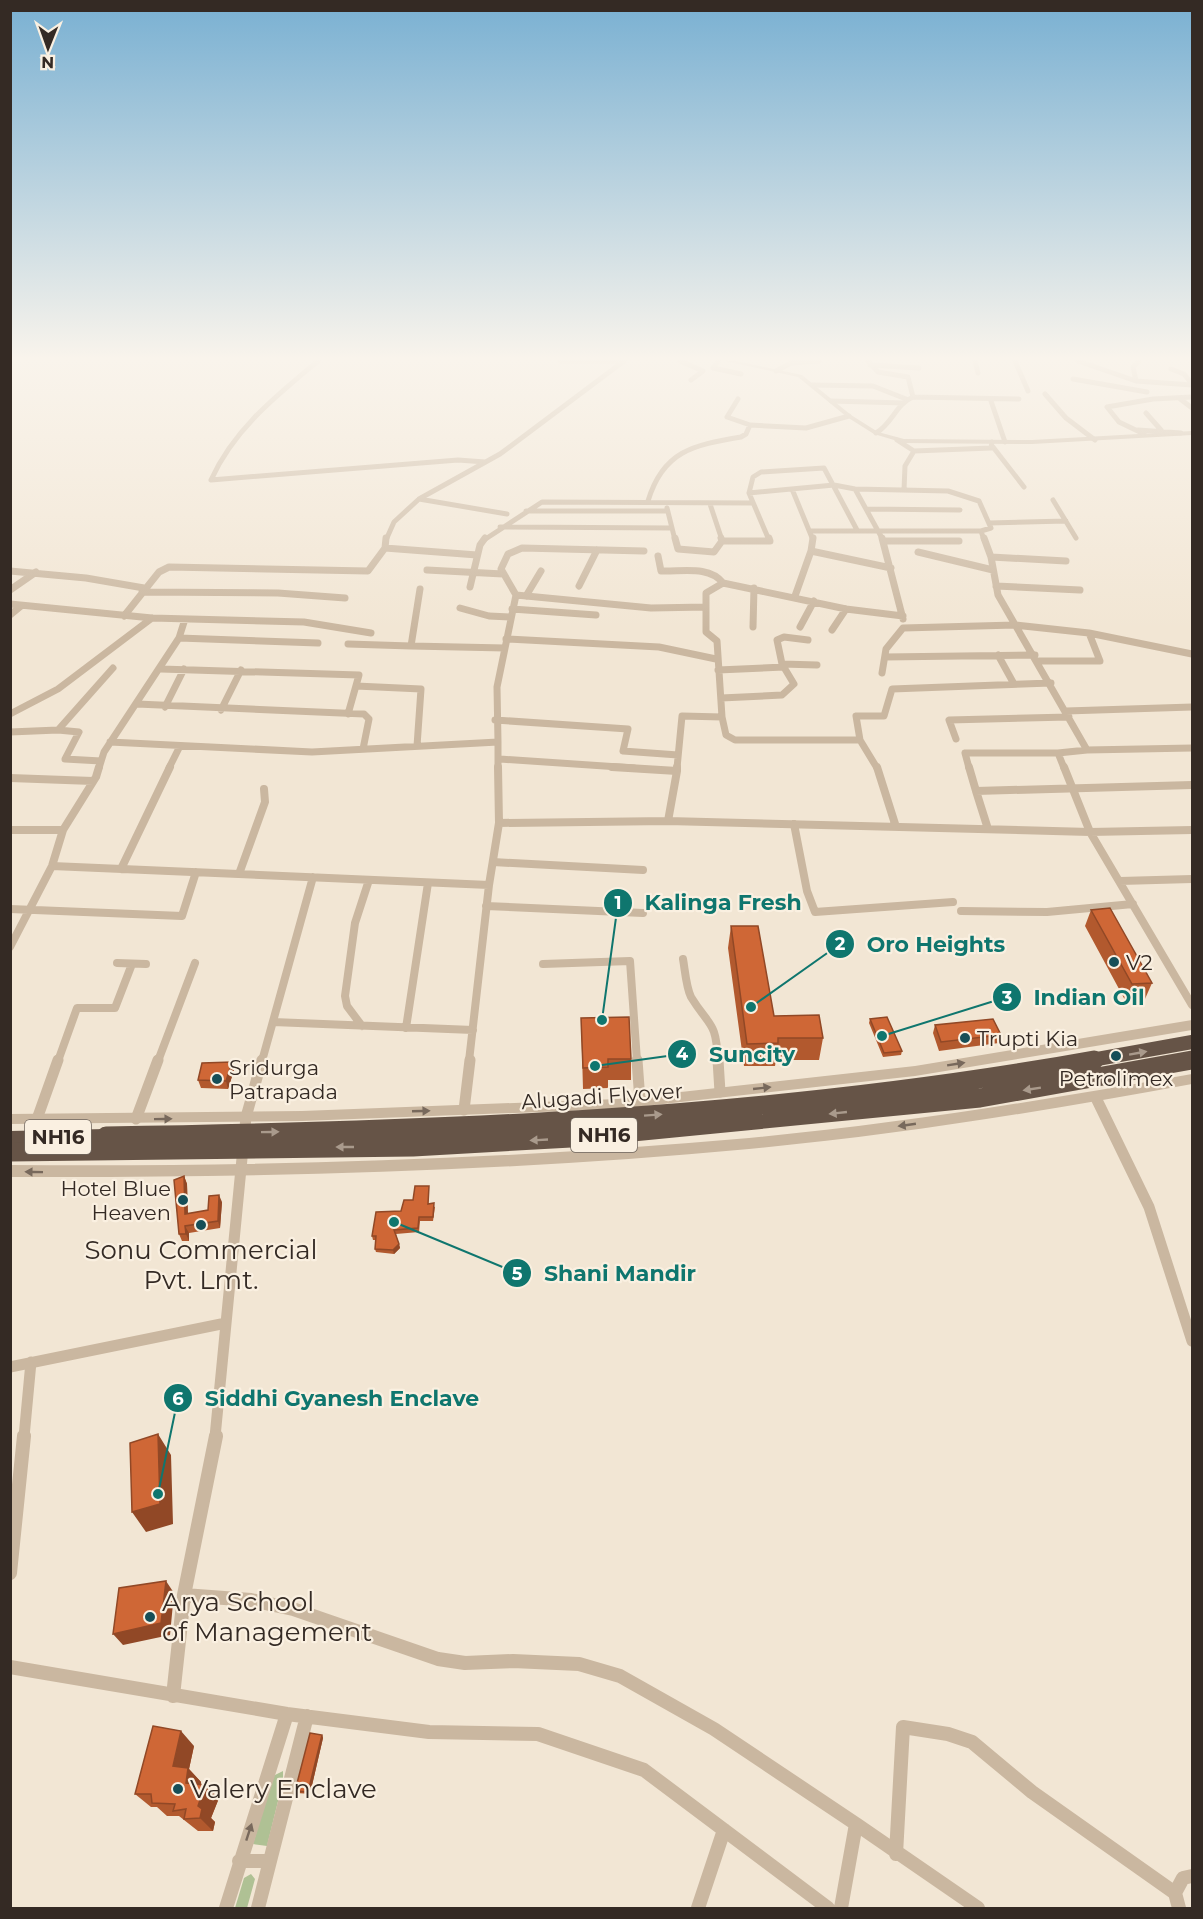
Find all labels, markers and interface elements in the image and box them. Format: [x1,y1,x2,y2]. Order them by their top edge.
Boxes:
north arrow [18,18,78,78]
text: N [41,53,54,72]
callout: Kalinga Fresh [603,883,814,923]
text: Kalinga Fresh [644,889,802,916]
text: 1 [614,892,622,914]
callout: Oro Heights [825,924,1018,964]
text: Oro Heights [867,931,1006,958]
text: 2 [835,933,846,955]
place label: V2 [1126,950,1153,975]
marker: V2 [1107,955,1121,969]
callout: Indian Oil [992,977,1157,1017]
text: Indian Oil [1033,984,1145,1011]
text: 3 [1001,987,1013,1009]
place label: Trupti Kia [977,1026,1078,1051]
marker: Trupti Kia [958,1031,972,1045]
callout: Suncity [667,1034,807,1074]
text: Suncity [709,1041,796,1068]
text: 4 [676,1043,689,1065]
one-way arrow [1129,1048,1148,1057]
marker: Petrolimex [1109,1049,1123,1063]
place label: Sridurga Patrapada [229,1055,338,1104]
one-way arrow [947,1059,966,1068]
place label: Petrolimex [1059,1066,1173,1091]
marker: Sridurga Patrapada [210,1072,224,1086]
street label: Alugadi Flyover [520,1078,684,1114]
one-way arrow [753,1083,772,1093]
one-way arrow [1022,1085,1041,1094]
one-way arrow [412,1107,431,1116]
one-way arrow [829,1108,848,1118]
one-way arrow [644,1110,663,1120]
one-way arrow [154,1114,173,1123]
road number: NH16 [571,1118,637,1152]
road number: NH16 [25,1120,91,1154]
one-way arrow [897,1121,916,1130]
one-way arrow [260,1128,279,1137]
one-way arrow [530,1135,549,1144]
one-way arrow [335,1142,354,1152]
one-way arrow [25,1167,44,1176]
place label: Hotel Blue Heaven [61,1176,171,1225]
marker: Hotel Blue Heaven [176,1193,190,1207]
marker: Sonu Commercial Pvt. Lmt. [194,1218,208,1232]
place label: Sonu Commercial Pvt. Lmt. [84,1234,318,1296]
callout: Shani Mandir [502,1253,708,1293]
text: Shani Mandir [544,1260,696,1287]
text: 5 [512,1263,523,1285]
callout: Siddhi Gyanesh Enclave [163,1378,491,1418]
text: Siddhi Gyanesh Enclave [205,1385,479,1412]
text: 6 [172,1388,184,1410]
place label: Arya School of Management [162,1586,372,1648]
marker: Arya School of Management [143,1610,157,1624]
place label: Valery Enclave [190,1773,377,1805]
marker: Valery Enclave [171,1782,185,1796]
one-way arrow [244,1823,254,1841]

